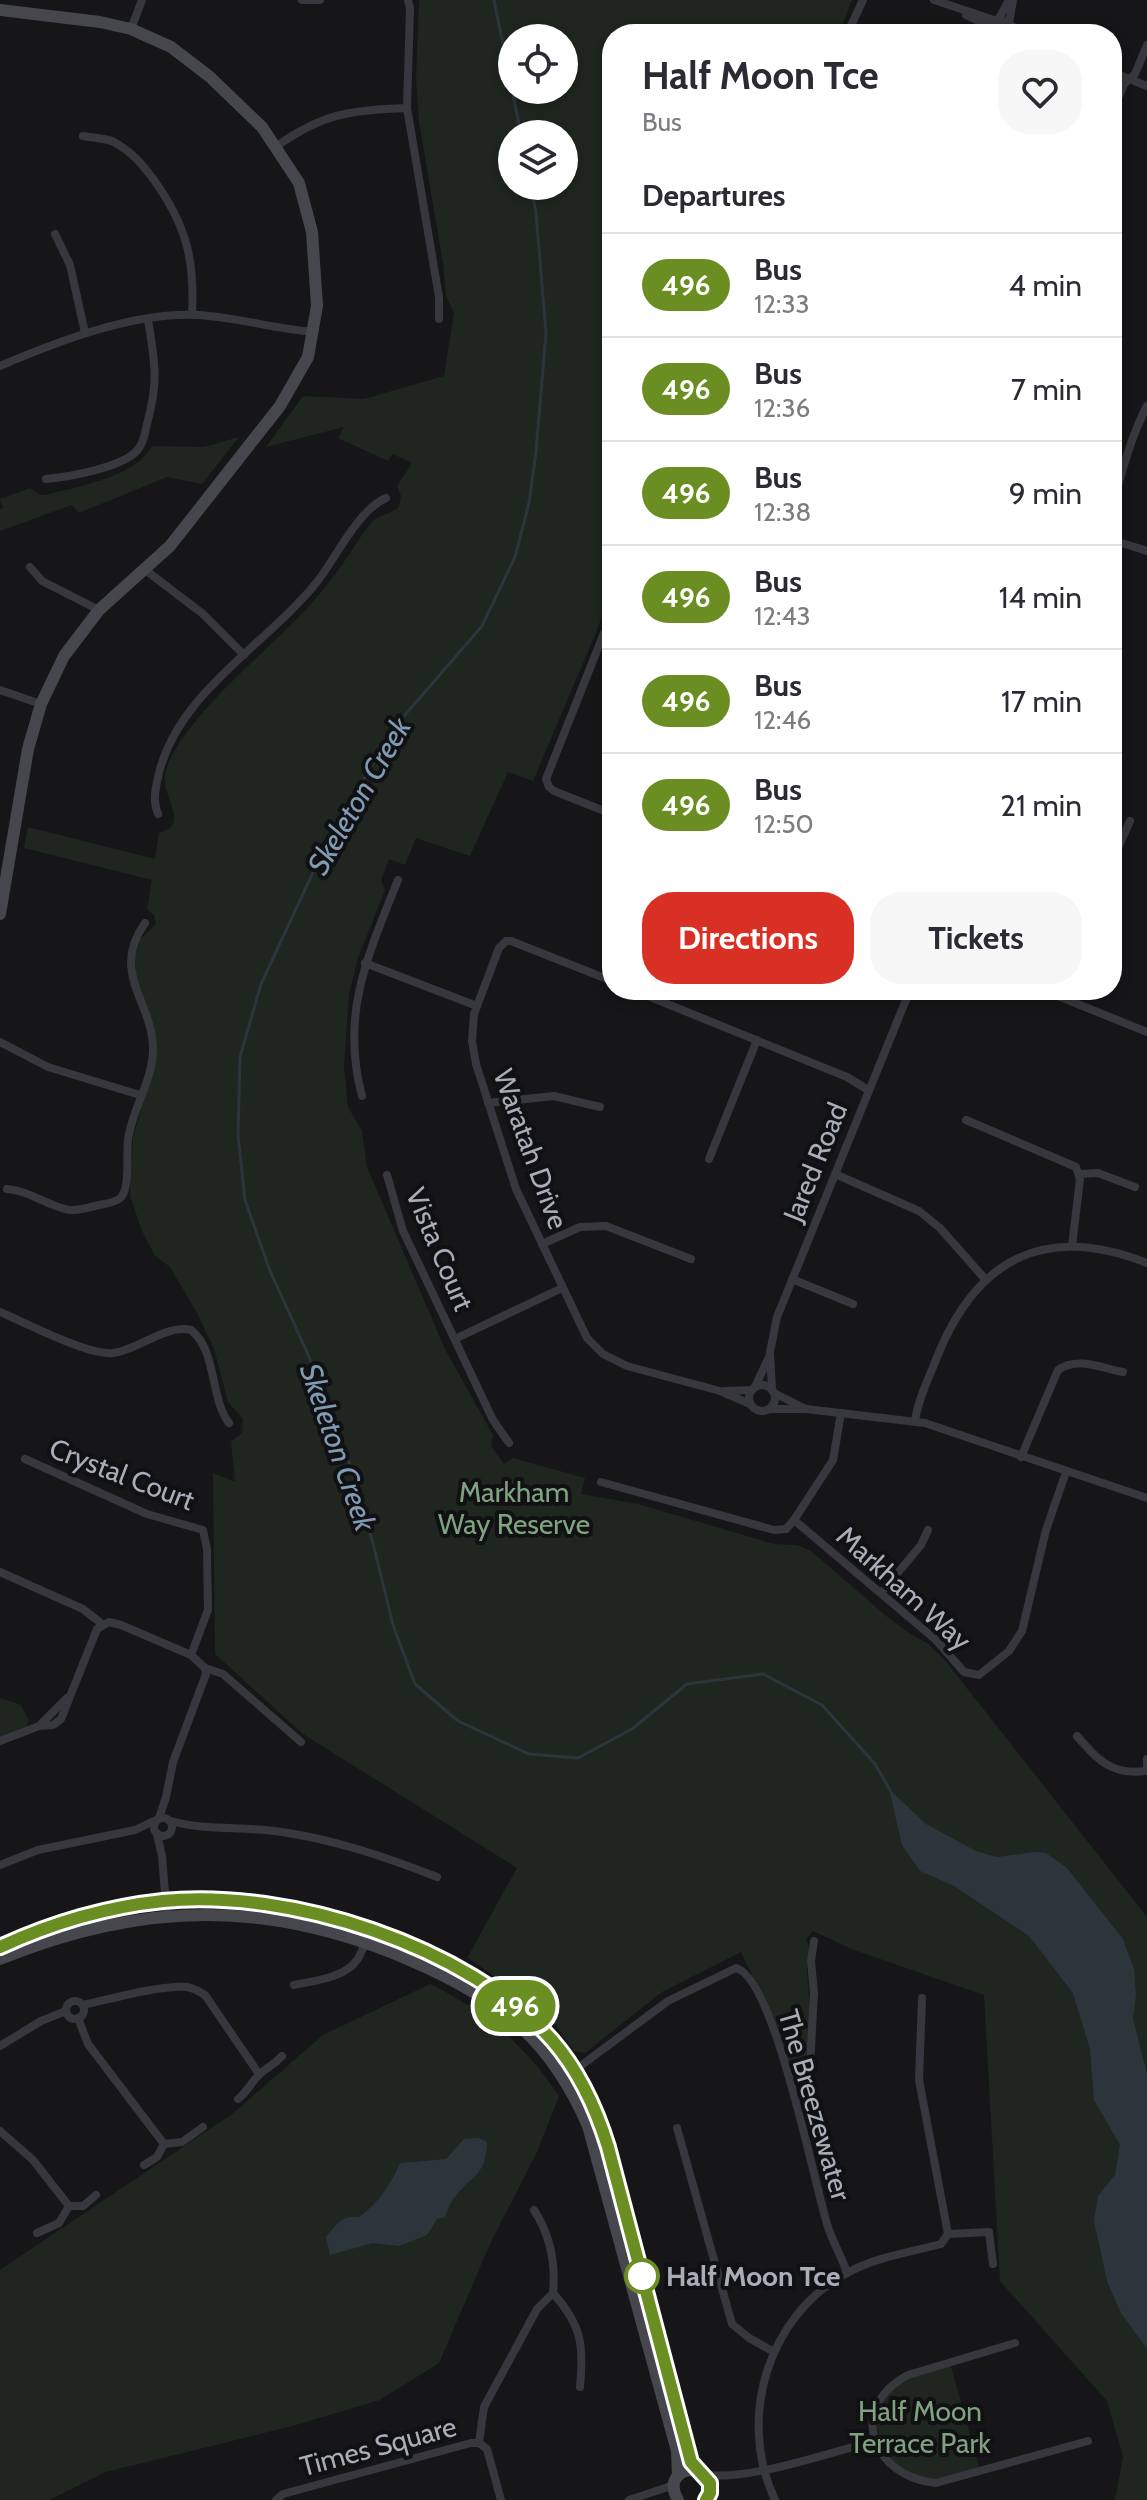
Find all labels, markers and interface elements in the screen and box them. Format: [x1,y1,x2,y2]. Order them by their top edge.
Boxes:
map controls [498,24,578,200]
button: locate [498,24,578,104]
button: heart [998,50,1082,134]
text: Half Moon Tce [642,52,879,99]
text: Bus [642,106,682,138]
button: layers [498,120,578,200]
text: Departures [642,177,786,214]
text: Bus [754,251,802,288]
text: 4 min [1008,267,1082,304]
text: 496 [662,268,710,302]
text: 12:33 [754,288,810,320]
text: Bus [754,355,802,392]
text: 7 min [1011,371,1082,408]
text: 496 [662,372,710,406]
text: 12:36 [754,392,810,424]
text: Bus [754,459,802,496]
text: 9 min [1009,475,1082,512]
text: 496 [662,476,710,510]
text: 12:38 [754,496,811,528]
text: Bus [754,563,802,600]
text: 14 min [999,579,1082,616]
text: 496 [662,580,710,614]
text: 12:43 [754,600,811,632]
text: Bus [754,667,802,704]
text: 17 min [1001,683,1082,720]
text: 496 [662,684,710,718]
text: 12:46 [754,704,811,736]
water label: Skeleton Creek [299,710,419,881]
text: Bus [754,771,802,808]
text: 21 min [1000,787,1082,824]
text: 496 [662,788,710,822]
text: 12:50 [754,808,814,840]
button: Directions [642,892,854,984]
button: Tickets [870,892,1082,984]
street label: Waratah Drive [486,1064,576,1234]
street label: Jared Road [775,1097,854,1228]
street label: Vista Court [399,1182,481,1316]
water label: Skeleton Creek [292,1358,384,1537]
street label: Crystal Court [45,1431,199,1517]
park label: Markham Way Reserve [438,1475,590,1541]
street label: Markham Way [830,1519,978,1657]
line badge: 496 [469,1980,561,2032]
text: 496 [491,1989,539,2023]
street label: The Breezewater [771,2005,859,2205]
marker: Half Moon Tce [625,2259,659,2293]
place label: Half Moon Tce [666,2259,840,2293]
park label: Half Moon Terrace Park [849,2394,991,2460]
street label: Times Square [296,2409,460,2483]

